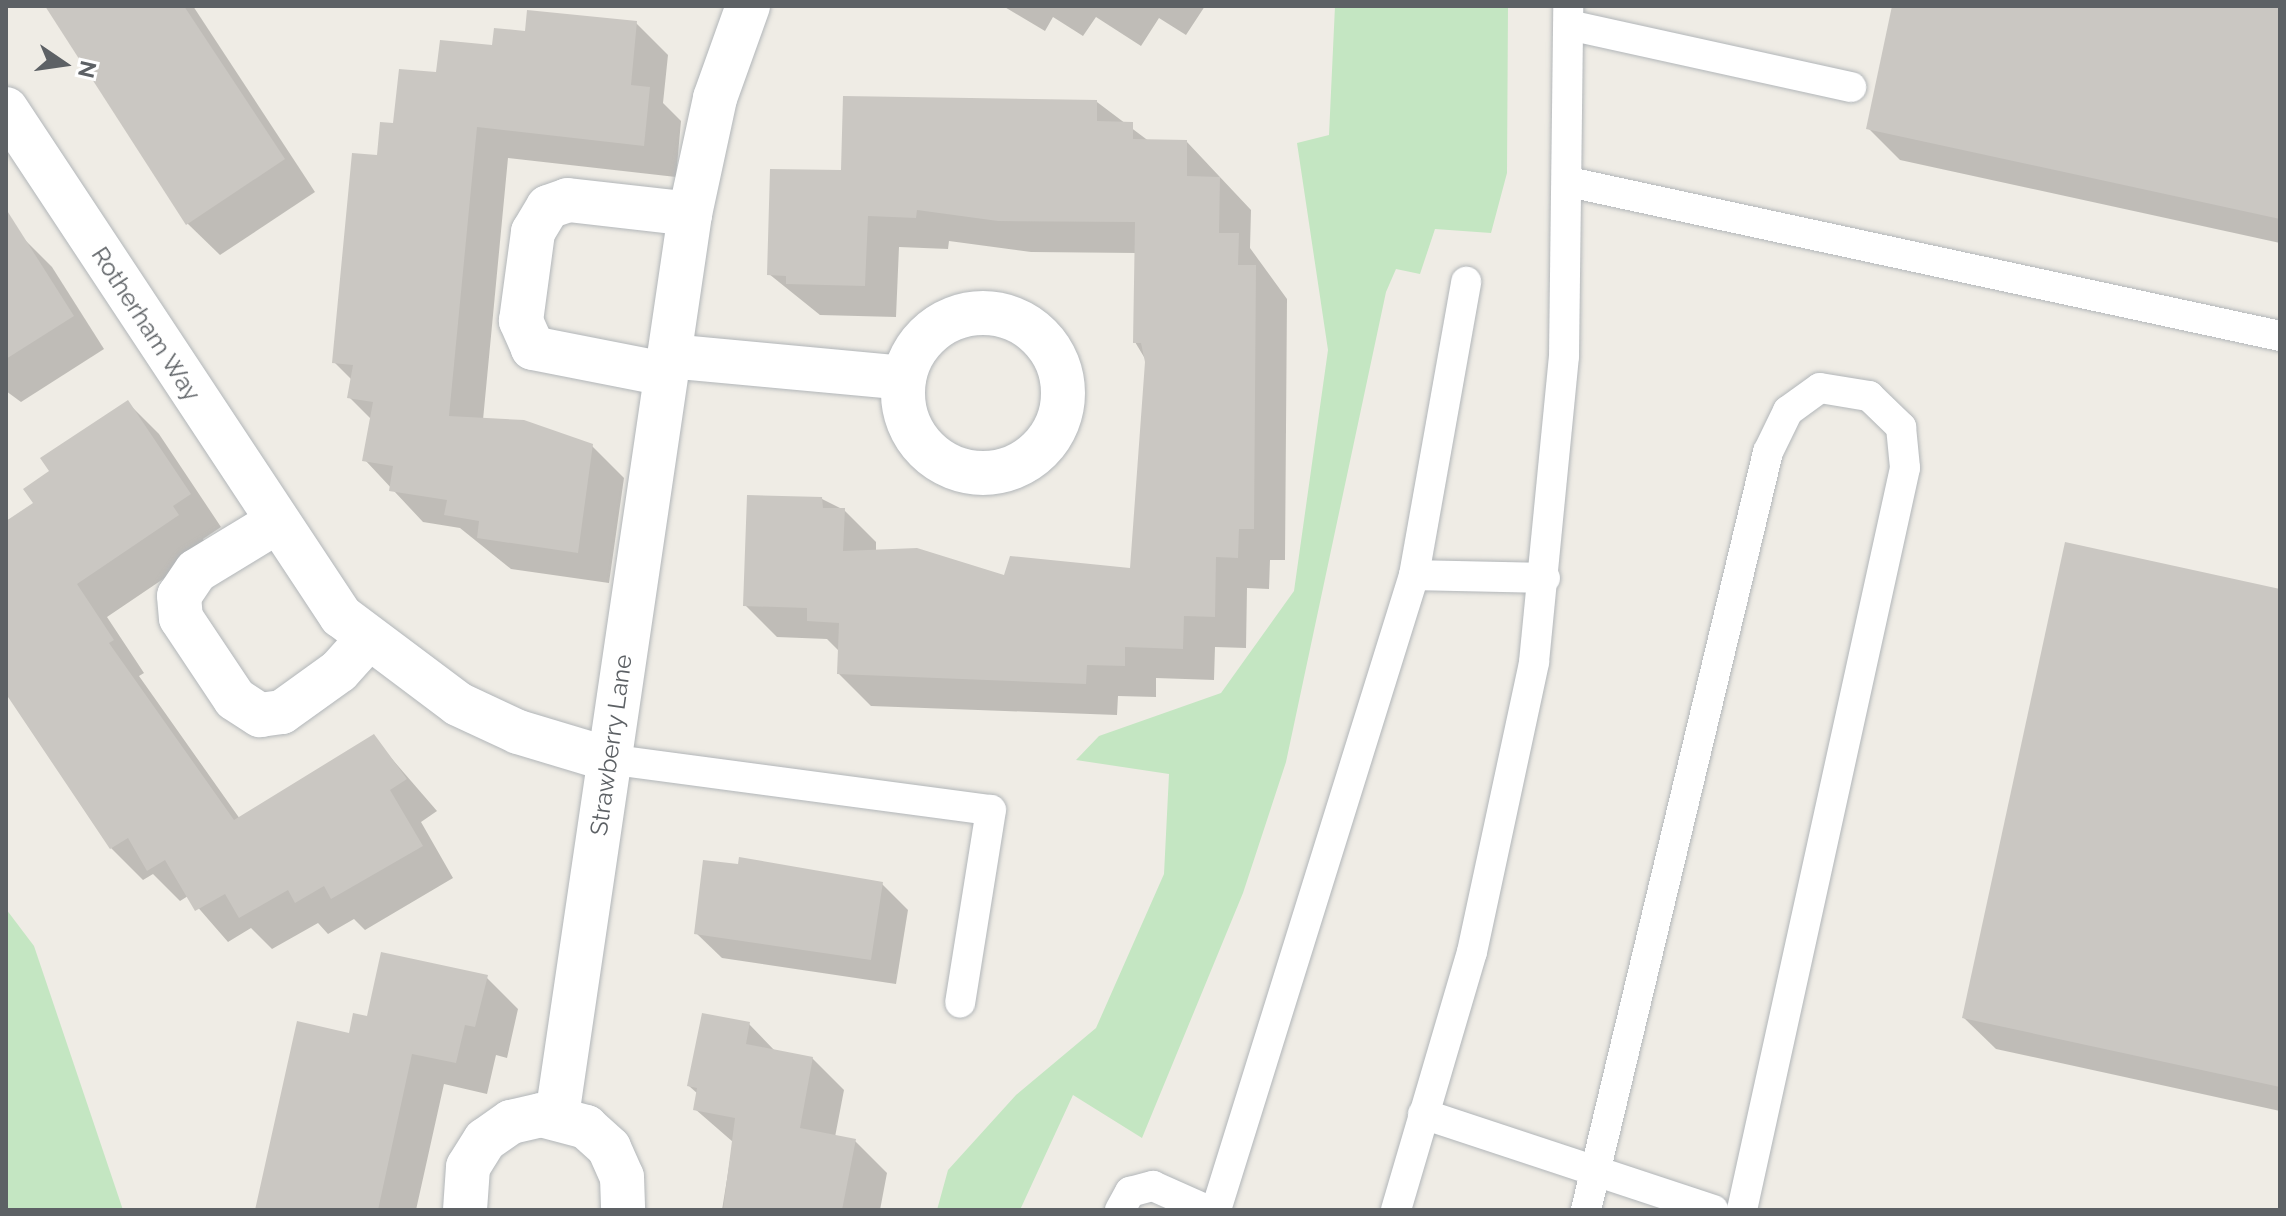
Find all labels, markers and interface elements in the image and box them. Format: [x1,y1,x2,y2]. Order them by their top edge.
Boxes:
north arrow [24,24,104,104]
text: N [73,58,102,80]
street label: Rotherham Way [85,241,207,407]
street label: Strawberry Lane [584,652,638,838]

